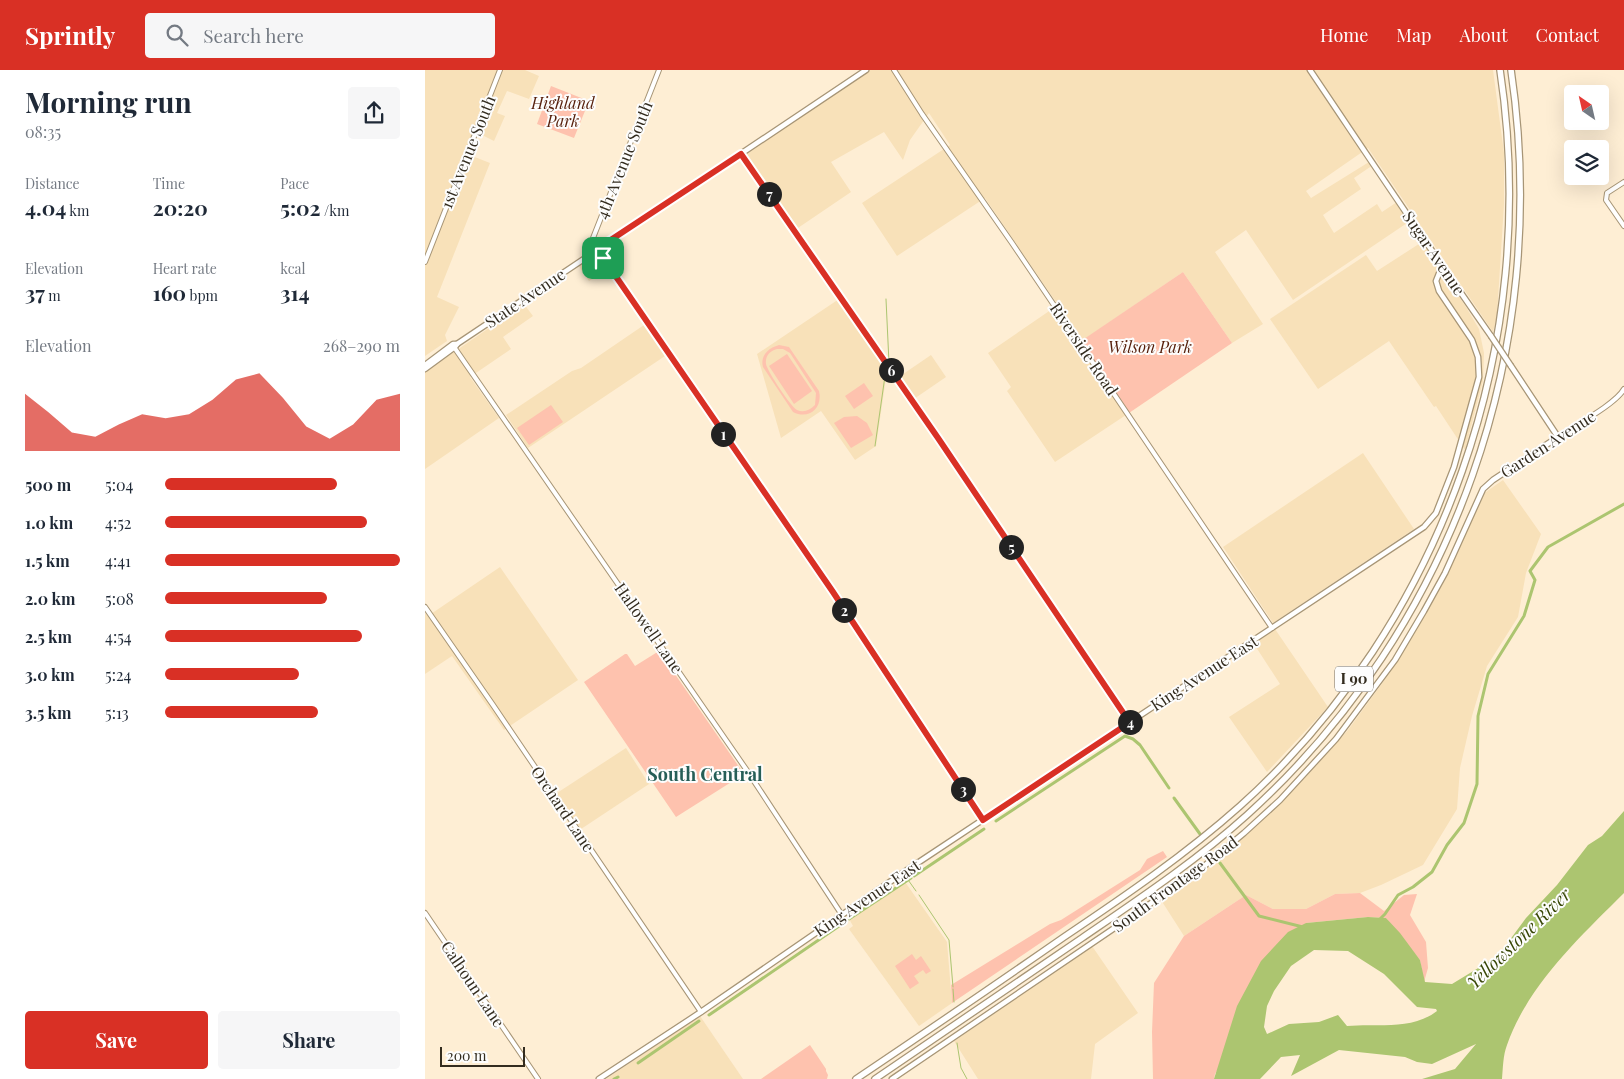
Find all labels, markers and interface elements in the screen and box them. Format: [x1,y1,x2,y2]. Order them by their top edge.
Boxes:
search box [145,13,495,58]
text: Sprintly [25,19,115,51]
icon: search [163,21,191,49]
text: Search here [203,22,304,48]
text: Home [1320,23,1368,47]
text: Map [1396,23,1431,47]
text: About [1459,23,1508,47]
text: Contact [1536,23,1599,47]
text: Morning run [25,83,192,120]
north arrow [1564,85,1609,130]
map controls [1564,85,1609,185]
button: share [348,87,400,139]
street label: 1st Avenue South [435,91,500,212]
park label: Highland Park [530,92,596,131]
street label: 4th Avenue South [590,97,657,222]
text: 08:35 [25,121,61,142]
button: layers [1564,140,1609,185]
text: Distance [25,174,80,193]
text: Time [153,174,185,193]
text: Pace [280,174,309,193]
pin: 7 [757,182,781,206]
text: 7 [766,185,773,204]
text: 4.04 [25,193,66,221]
text: 20:20 [153,193,208,221]
text: 5:02 [280,193,321,221]
text: km [66,201,89,220]
text: /km [321,201,349,220]
street label: Sugar Avenue [1399,207,1470,299]
pin [582,237,624,279]
icon: arrive [589,244,617,272]
text: Elevation [25,259,83,278]
text: Heart rate [153,259,217,278]
text: kcal [280,259,305,278]
street label: State Avenue [481,263,569,332]
text: 37 [25,278,45,306]
text: 160 [153,278,186,306]
text: 314 [280,278,310,306]
text: m [45,286,61,305]
text: bpm [186,286,218,305]
street label: Riverside Road [1046,298,1123,399]
text: Elevation [25,335,92,356]
text: 268–290 m [323,335,400,356]
park label: Wilson Park [1108,336,1192,357]
pin: 6 [879,358,903,382]
text: 6 [888,361,895,380]
street label: Garden Avenue [1496,405,1599,482]
pin: 1 [711,422,735,446]
text: 1 [721,425,726,444]
text: 500 m [25,474,71,495]
text: 5:04 [105,474,133,495]
text: 1.0 km [25,512,73,533]
text: 4:52 [105,512,131,533]
pin: 5 [999,534,1023,560]
text: 5 [1008,538,1015,557]
text: 1.5 km [25,550,70,571]
text: 4:41 [105,550,131,571]
street label: Hallowell Lane [610,578,688,677]
text: 2.0 km [25,588,75,609]
text: 5:08 [105,588,134,609]
pin: 2 [831,598,857,622]
text: 2 [841,601,848,620]
text: 2.5 km [25,626,72,647]
text: 4:54 [105,626,132,647]
street label: King Avenue East [1146,630,1262,715]
text: 3.0 km [25,664,75,685]
text: 5:24 [105,664,131,685]
road number: I 90 [1335,666,1373,692]
text: 3.5 km [25,702,71,723]
text: 5:13 [105,702,129,723]
pin: 4 [1117,710,1143,734]
text: 4 [1127,713,1134,732]
street label: Orchard Lane [527,762,600,856]
district label: South Central [647,762,763,786]
pin: 3 [951,776,975,802]
text: 3 [960,780,967,799]
street label: South Frontage Road [1108,831,1242,936]
street label: King Avenue East [810,854,924,941]
water label: Yellowstone River [1461,882,1576,994]
street label: Calhoun Lane [437,937,510,1031]
button: Save [25,1011,208,1069]
button: Share [218,1011,400,1069]
scale bar [440,1044,525,1067]
text: 200 m [447,1046,486,1065]

